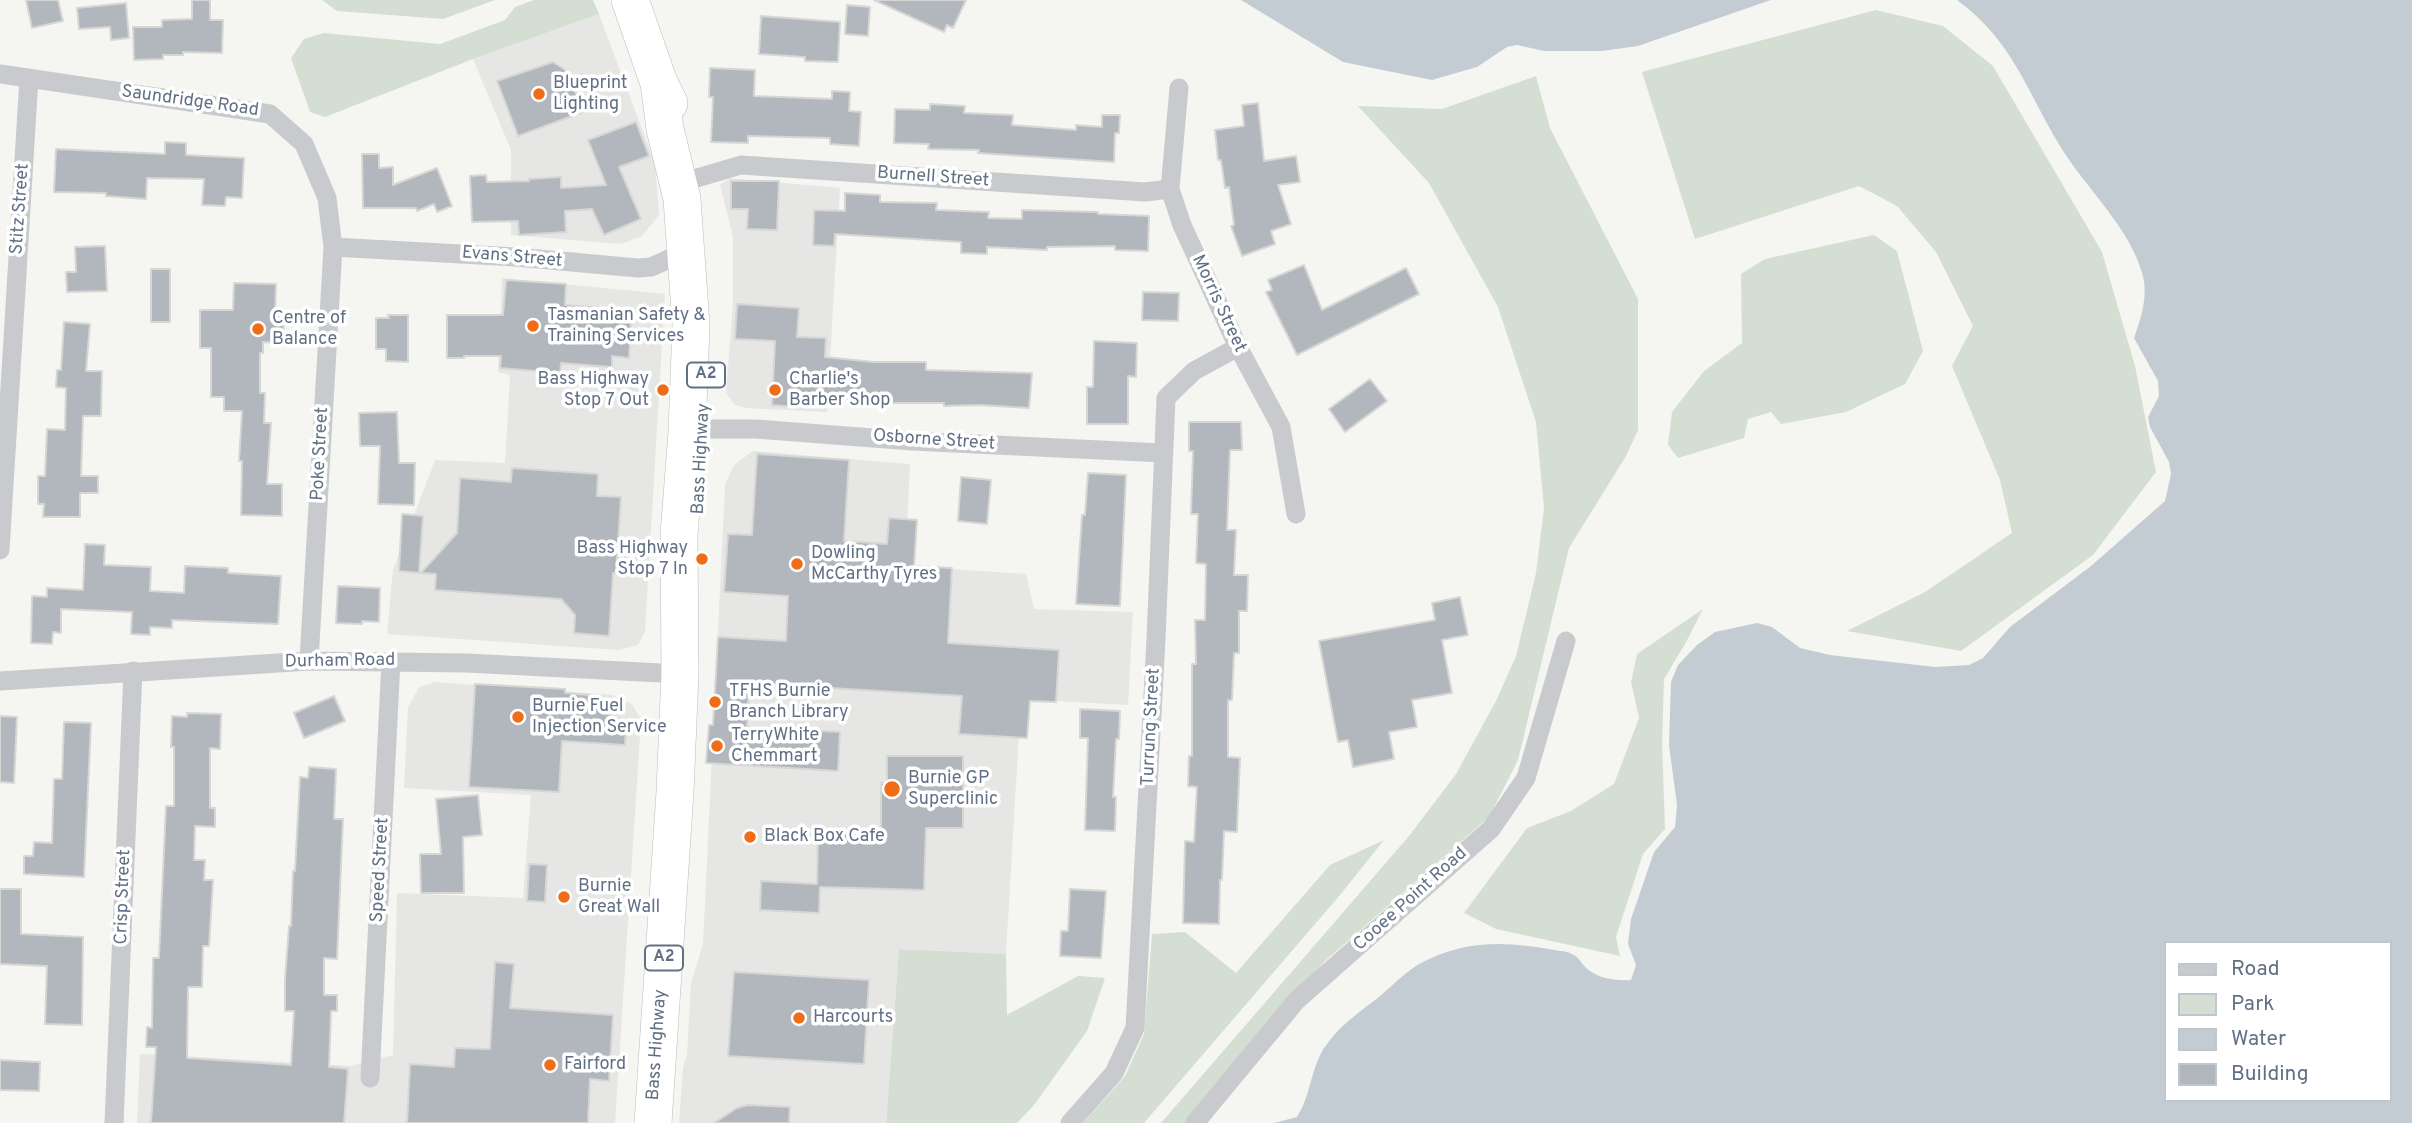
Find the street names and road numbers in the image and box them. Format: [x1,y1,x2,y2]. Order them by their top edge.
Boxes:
street label: Saundridge Road [120,82,260,122]
street label: Stitz Street [7,163,35,255]
street label: Burnell Street [876,163,990,193]
street label: Evans Street [461,243,563,273]
street label: Morris Street [1186,252,1250,356]
road number: A2 [687,362,725,388]
street label: Bass Highway [688,403,716,515]
street label: Poke Street [308,407,334,501]
street label: Osborne Street [872,426,996,456]
street label: Durham Road [285,650,395,674]
street label: Turrung Street [1138,667,1166,787]
street label: Speed Street [367,817,395,923]
street label: Cooee Point Road [1350,843,1472,957]
street label: Crisp Street [112,849,136,945]
road number: A2 [645,946,683,970]
street label: Bass Highway [643,989,673,1101]

